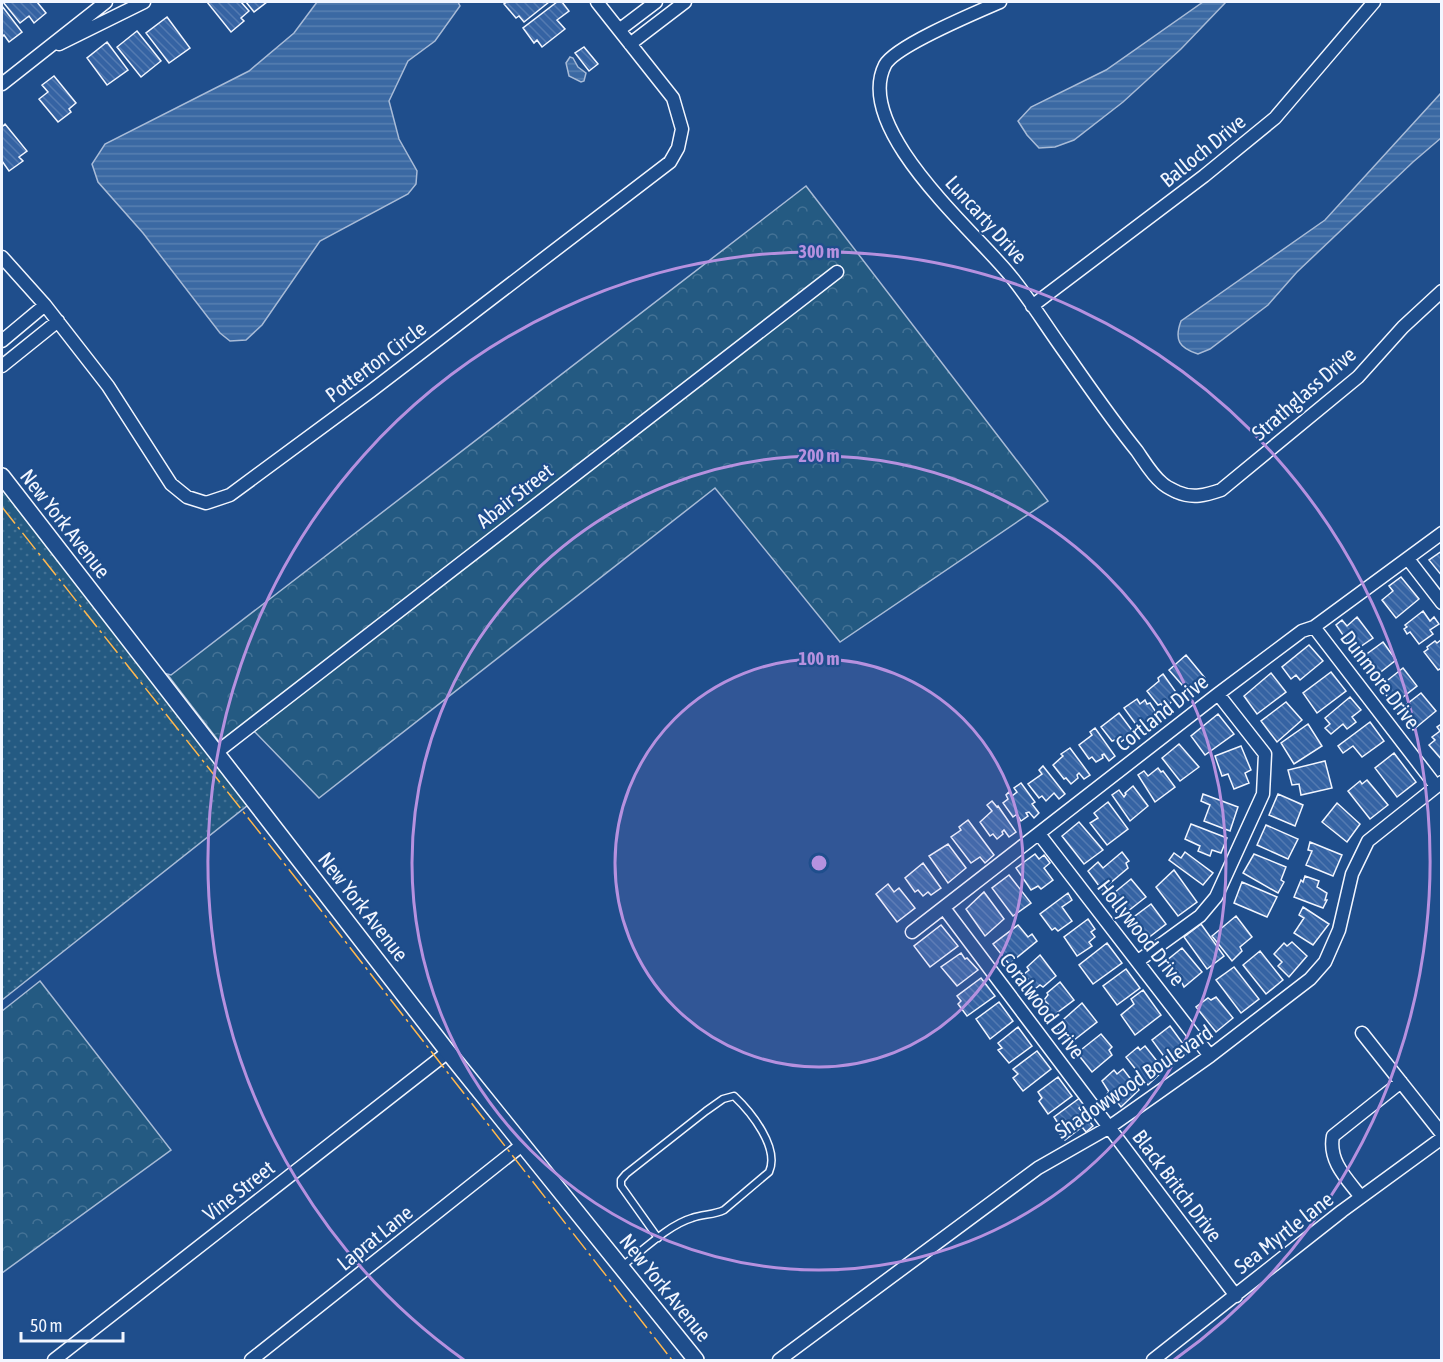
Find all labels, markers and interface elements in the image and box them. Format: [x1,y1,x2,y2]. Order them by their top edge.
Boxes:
street label: Balloch Drive [1155,109,1250,192]
street label: Luncarty Drive [941,170,1033,268]
text: 300 m [799,241,839,262]
street label: Potterton Circle [321,316,430,407]
street label: Strathglass Drive [1247,342,1360,445]
text: 200 m [799,445,839,466]
street label: Abair Street [472,458,557,532]
street label: New York Avenue [16,464,116,583]
street label: Dunmore Drive [1336,626,1425,733]
text: 100 m [799,648,839,669]
street label: Cortland Drive [1110,669,1212,756]
street label: New York Avenue [314,847,414,966]
centre of rings [809,853,829,873]
street label: Hollywood Drive [1093,875,1190,990]
street label: Coralwood Drive [995,948,1090,1063]
street label: Shadowwood Boulevard [1050,1020,1217,1143]
street label: Black Britch Drive [1128,1125,1228,1246]
street label: Vine Street [198,1155,279,1225]
street label: Sea Myrtle lane [1229,1186,1337,1278]
street label: Laprat Lane [332,1200,417,1275]
street label: New York Avenue [615,1229,716,1346]
scale bar [21,1305,123,1343]
text: 50 m [30,1315,62,1336]

